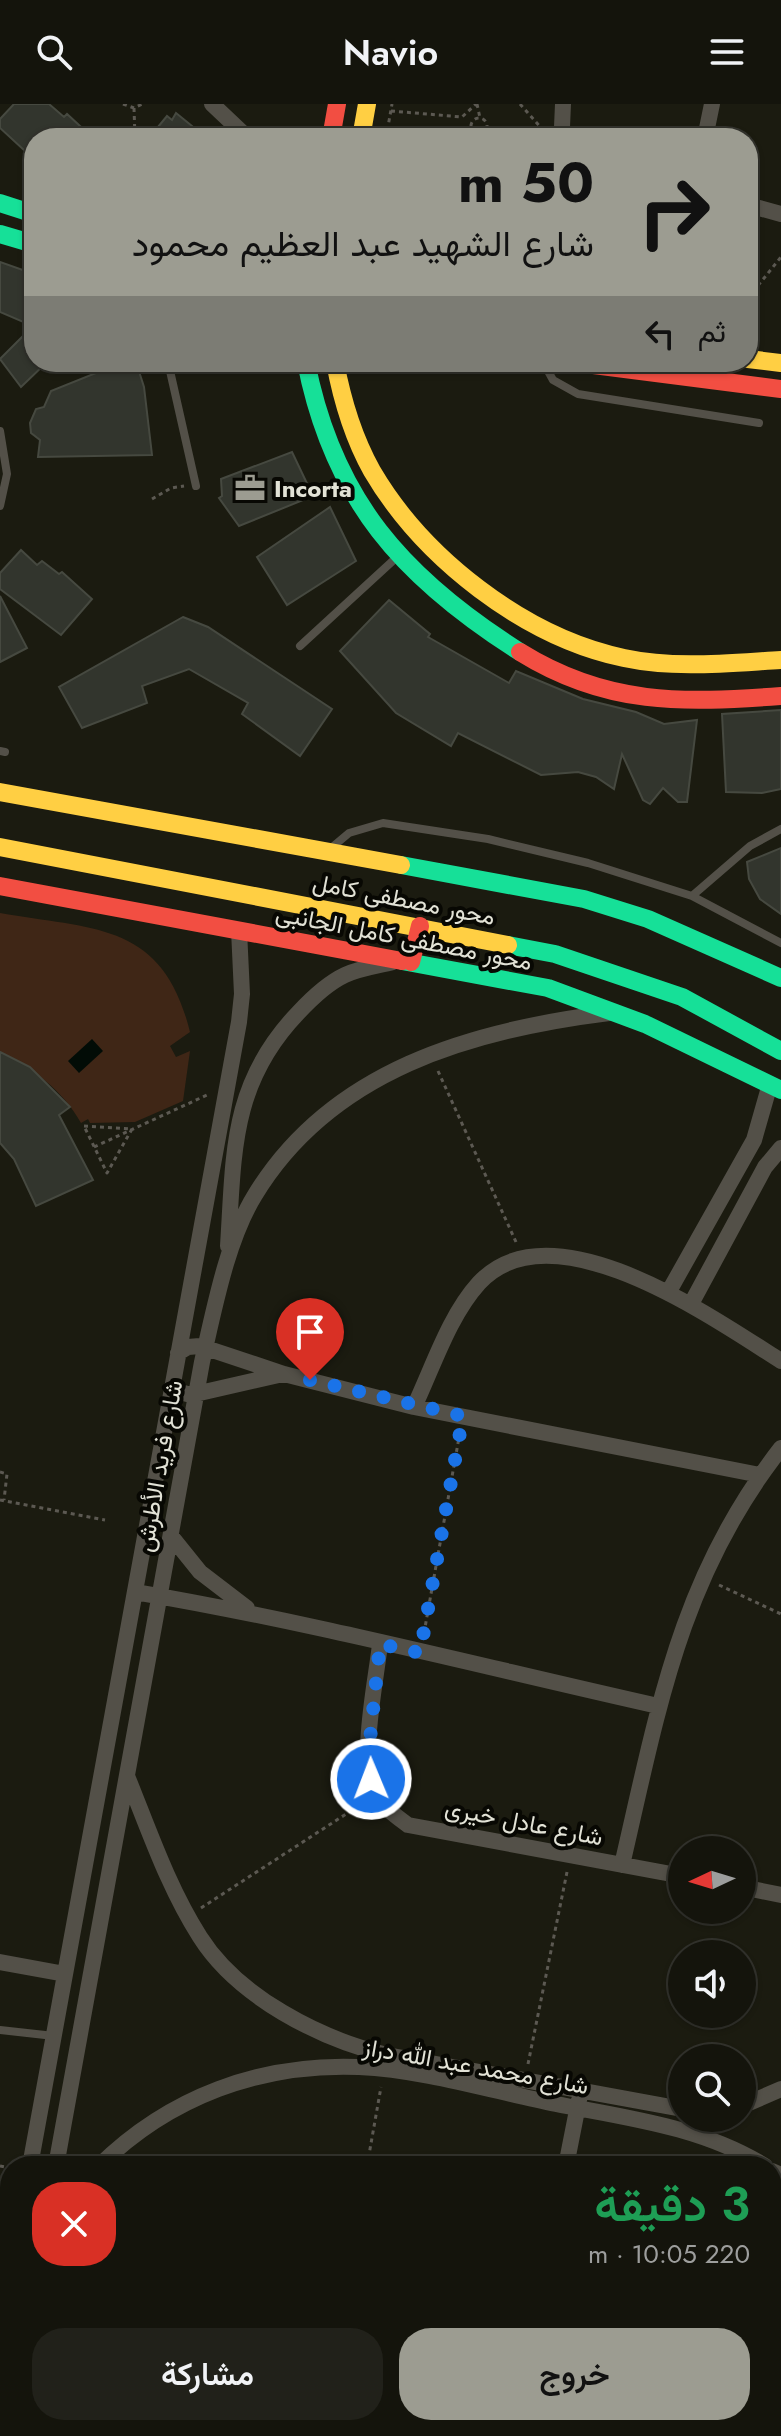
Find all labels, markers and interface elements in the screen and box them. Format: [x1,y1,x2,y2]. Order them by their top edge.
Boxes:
text: Navio [343,26,438,78]
icon: search [32,30,76,74]
icon: menu [705,30,749,74]
text: 50 m [458,142,594,223]
icon: right [622,160,726,264]
text: شارع الشهيد عبد العظيم محمود [132,217,594,269]
text: ثم [698,310,726,353]
icon: left [638,312,682,356]
office icon: Incorta [233,471,267,505]
place label: Incorta [274,471,352,506]
street label: محور مصطفى كامل [310,864,498,934]
street label: محور مصطفى كامل الجانبى [273,895,535,979]
pin [276,1298,344,1380]
icon: arrive [288,1310,332,1354]
street label: شارع فريد الأطرش [127,1377,191,1555]
position arrow [329,1737,413,1821]
street label: شارع عادل خيرى [442,1790,606,1854]
north arrow [668,1836,756,1924]
map controls [668,1836,756,2132]
button: sound [668,1940,756,2028]
street label: شارع محمد عبد الله دراز [360,2029,592,2103]
button: search [668,2044,756,2132]
text: 3 دقيقة [594,2170,750,2239]
button: close [32,2182,116,2266]
text: 220 m · 10:05 [588,2235,750,2273]
button: مشاركة [32,2328,383,2420]
button: خروج [399,2328,750,2420]

